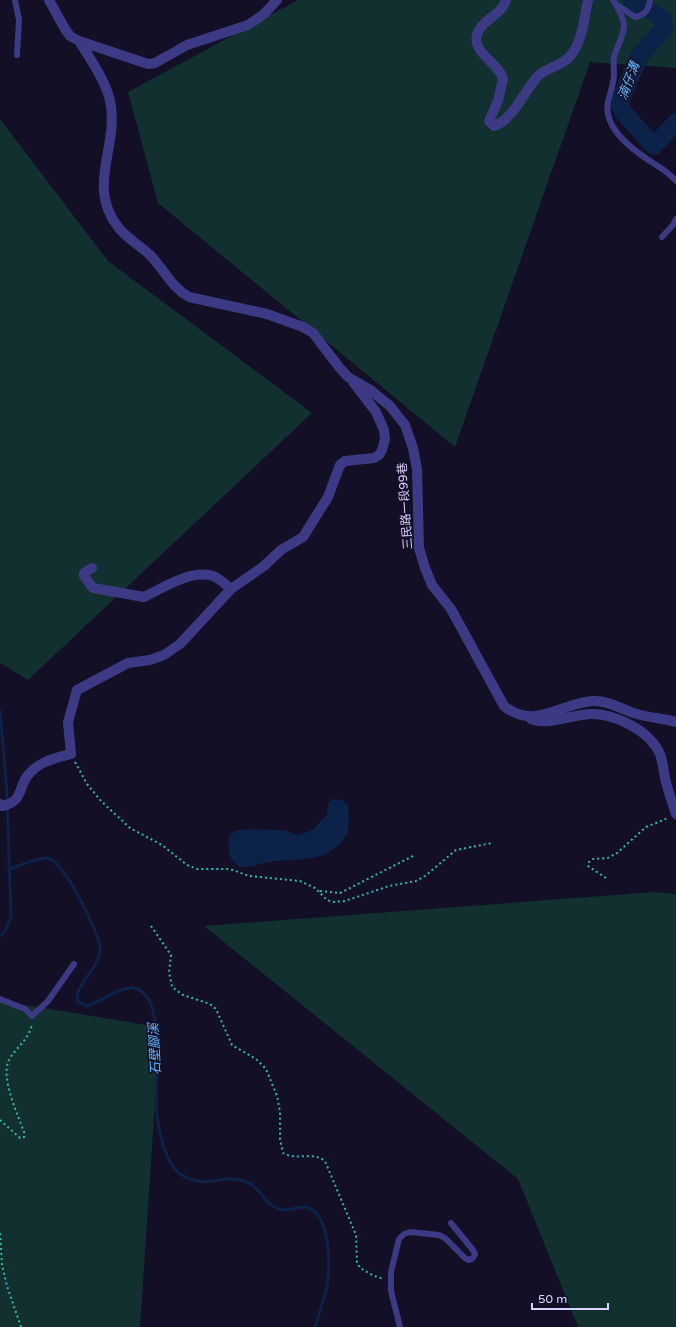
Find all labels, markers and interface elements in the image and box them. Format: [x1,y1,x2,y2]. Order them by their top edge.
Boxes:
water label: 湳仔溝 [615,58,644,102]
street label: 三民路一段99巷 [395,462,415,550]
water label: 石壁腳溪 [146,1021,164,1075]
scale bar [532,1285,608,1311]
text: 50 m [538,1292,567,1306]

